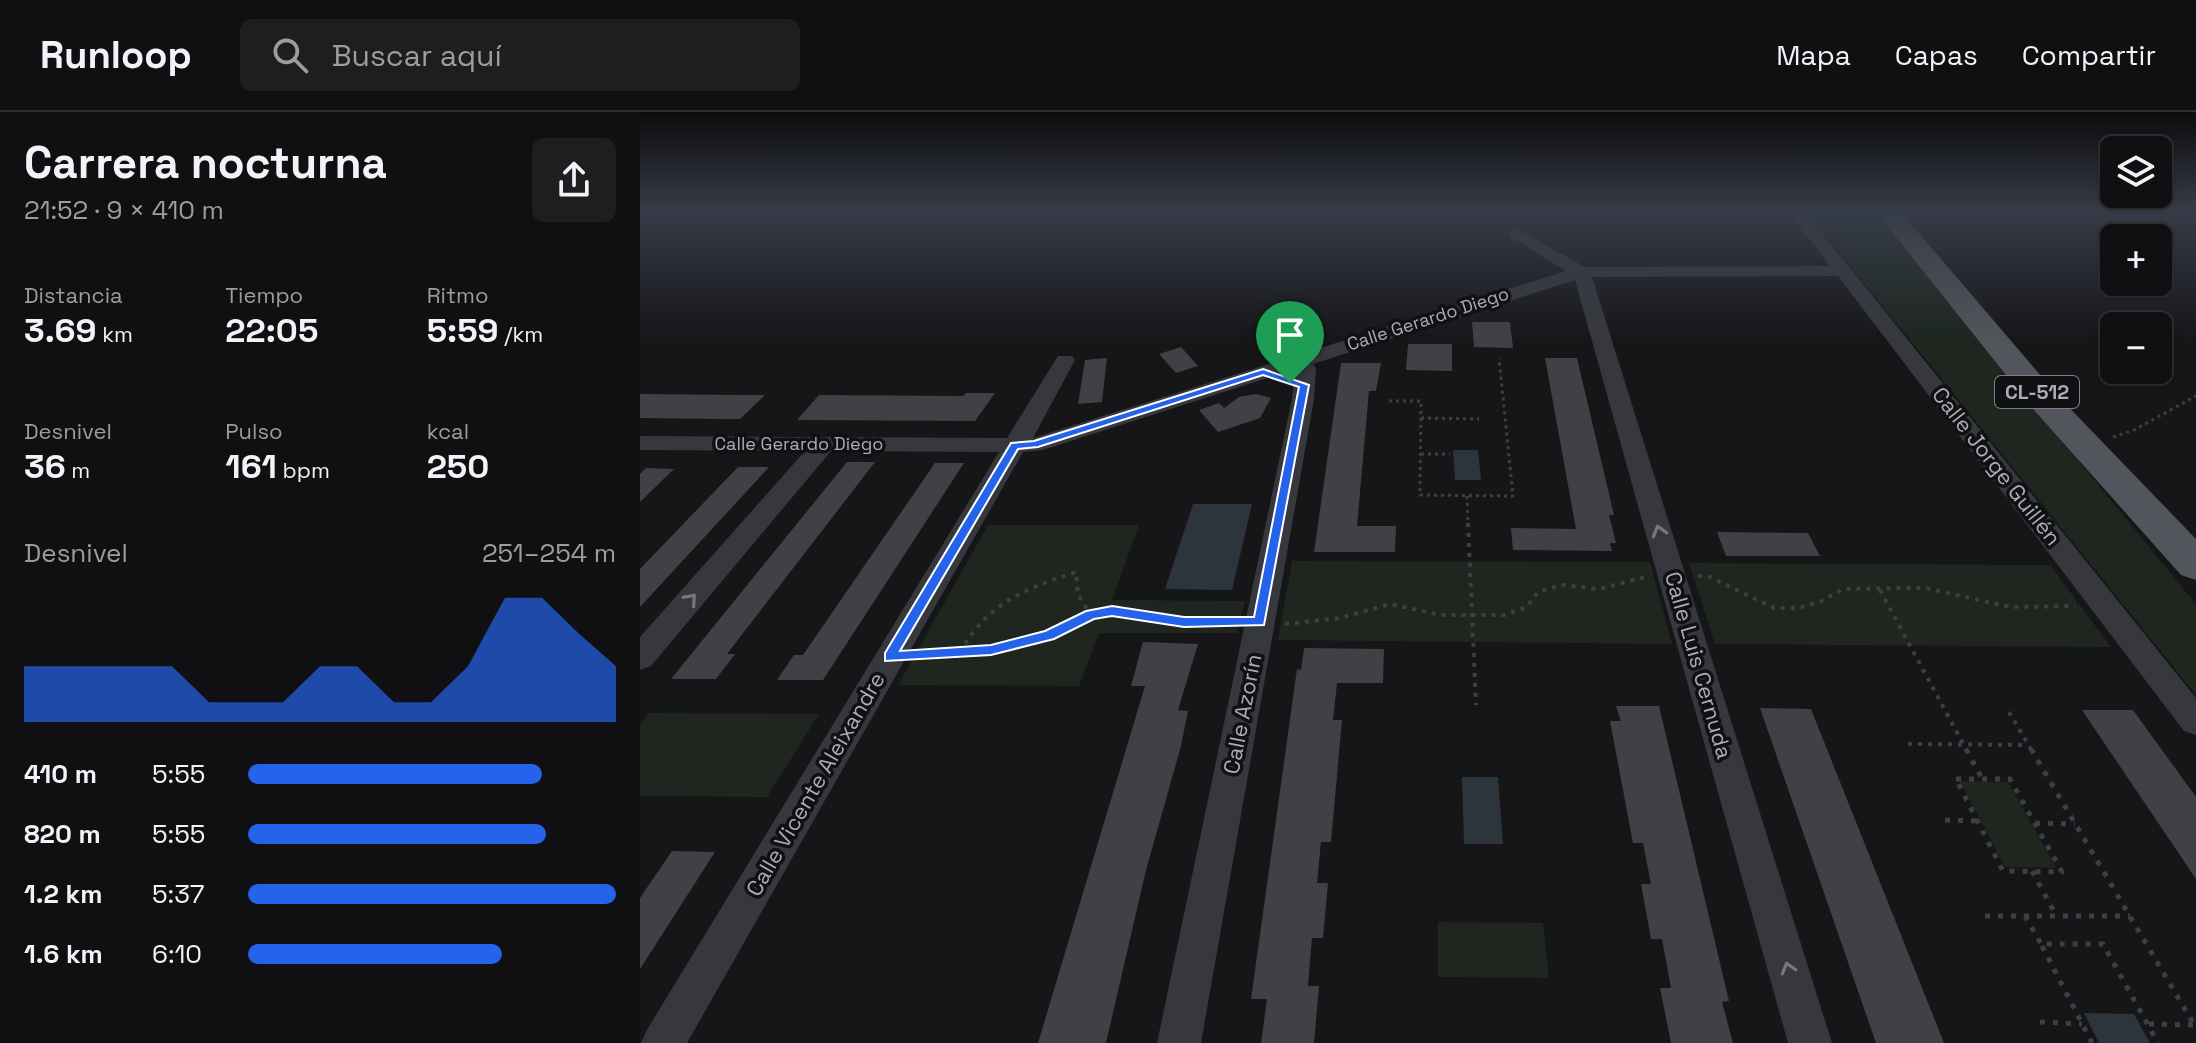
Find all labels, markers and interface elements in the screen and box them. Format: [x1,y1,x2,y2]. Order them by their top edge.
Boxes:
search box [240,19,800,91]
text: Runloop [40,31,192,79]
icon: search [268,33,312,77]
text: Buscar aquí [332,36,502,75]
text: Mapa [1776,37,1851,73]
text: Capas [1895,37,1978,73]
text: Compartir [2022,37,2156,73]
text: Carrera nocturna [24,135,387,191]
map controls [2100,136,2172,384]
button: layers [2100,136,2172,208]
button: share [532,138,616,222]
text: 21:52 · 9 × 410 m [24,193,224,227]
button: + [2100,224,2172,296]
text: Distancia [24,281,123,309]
text: Tiempo [225,281,303,309]
text: Ritmo [427,281,489,309]
street label: Calle Gerardo Diego [1344,281,1512,356]
pin [1256,301,1324,383]
text: 3.69 [24,309,97,352]
text: 22:05 [225,309,318,352]
text: 5:59 [427,309,499,352]
button: − [2100,312,2172,384]
icon: arrive [1268,313,1312,357]
text: km [97,320,133,348]
text: /km [499,320,543,348]
road number: CL-512 [1995,376,2079,408]
street label: Calle Jorge Guillén [1926,381,2068,551]
text: Desnivel [24,417,112,445]
text: Pulso [225,417,283,445]
text: kcal [427,417,469,445]
street label: Calle Gerardo Diego [715,432,883,455]
text: 36 [24,445,66,488]
text: 161 [225,445,277,488]
text: 250 [427,445,489,488]
text: m [66,456,90,484]
text: bpm [277,456,330,484]
one-way arrow [1652,524,1668,538]
text: Desnivel [24,536,128,570]
text: 251–254 m [482,536,616,570]
street label: Calle Luis Cernuda [1659,568,1739,762]
one-way arrow [681,594,696,609]
street label: Calle Azorín [1217,652,1267,776]
street label: Calle Vicente Aleixandre [739,667,891,901]
text: 410 m [24,757,97,791]
text: 5:55 [152,757,205,791]
text: 820 m [24,817,101,851]
text: 5:55 [152,817,205,851]
text: 1.2 km [24,877,102,911]
text: 5:37 [152,877,205,911]
text: 1.6 km [24,937,103,971]
text: 6:10 [152,937,202,971]
one-way arrow [1781,962,1797,976]

